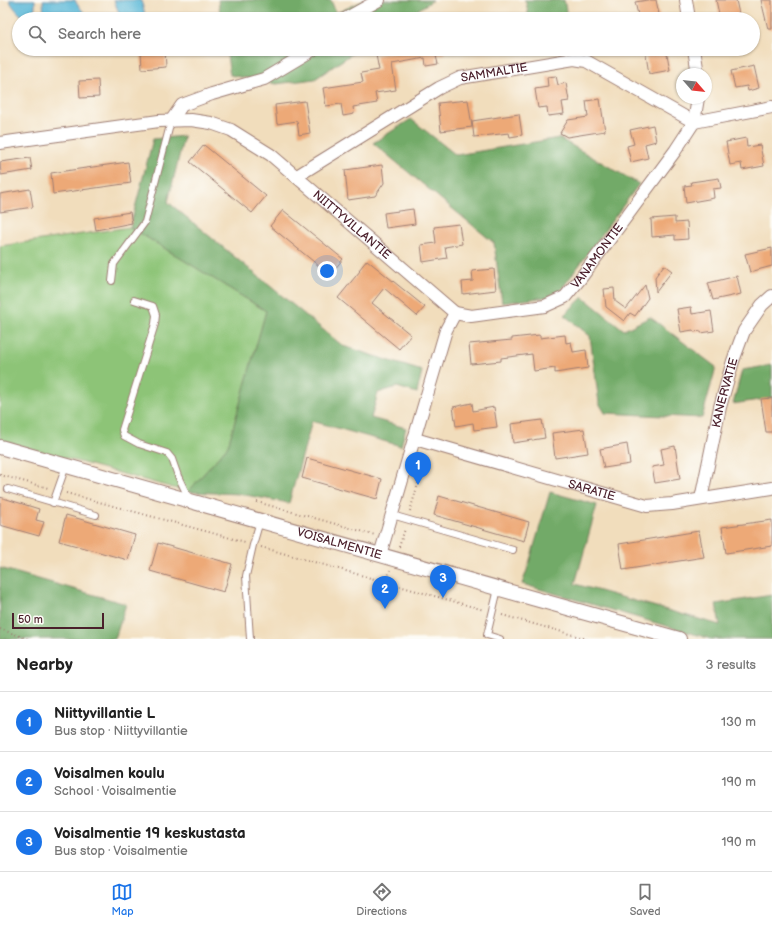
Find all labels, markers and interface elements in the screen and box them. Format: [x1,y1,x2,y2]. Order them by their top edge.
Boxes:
search box [12,12,760,56]
icon: search [26,23,48,45]
text: Search here [58,25,141,44]
street label: SAMMALTIE [460,60,529,86]
north arrow [676,68,712,104]
street label: NIITTYVILLANTIE [310,187,394,263]
street label: VANAMONTIE [568,221,627,292]
your location [317,261,337,281]
street label: KANERVATIE [709,356,742,429]
pin: 1 [405,452,431,485]
street label: SARATIE [566,477,617,504]
street label: VOISALMENTIE [295,525,384,563]
pin: 3 [430,565,456,598]
pin: 2 [372,576,398,609]
scale bar [12,611,104,630]
text: 50 m [18,613,43,626]
text: Nearby [16,655,73,675]
text: 3 results [705,657,756,673]
text: Niittyvillantie L [54,704,155,723]
text: 1 [26,714,32,730]
text: 130 m [721,714,756,730]
text: Bus stop · Niittyvillantie [54,723,188,739]
text: Voisalmen koulu [54,764,165,783]
text: 2 [25,774,33,790]
text: 190 m [722,774,756,790]
text: School · Voisalmentie [54,783,176,799]
text: Voisalmentie 19 keskustasta [54,824,246,843]
text: 3 [25,834,33,850]
text: 190 m [722,834,756,850]
text: Bus stop · Voisalmentie [54,843,188,859]
tab: Map [111,881,134,918]
tab: Directions [356,881,407,918]
tab: Saved [630,881,661,918]

